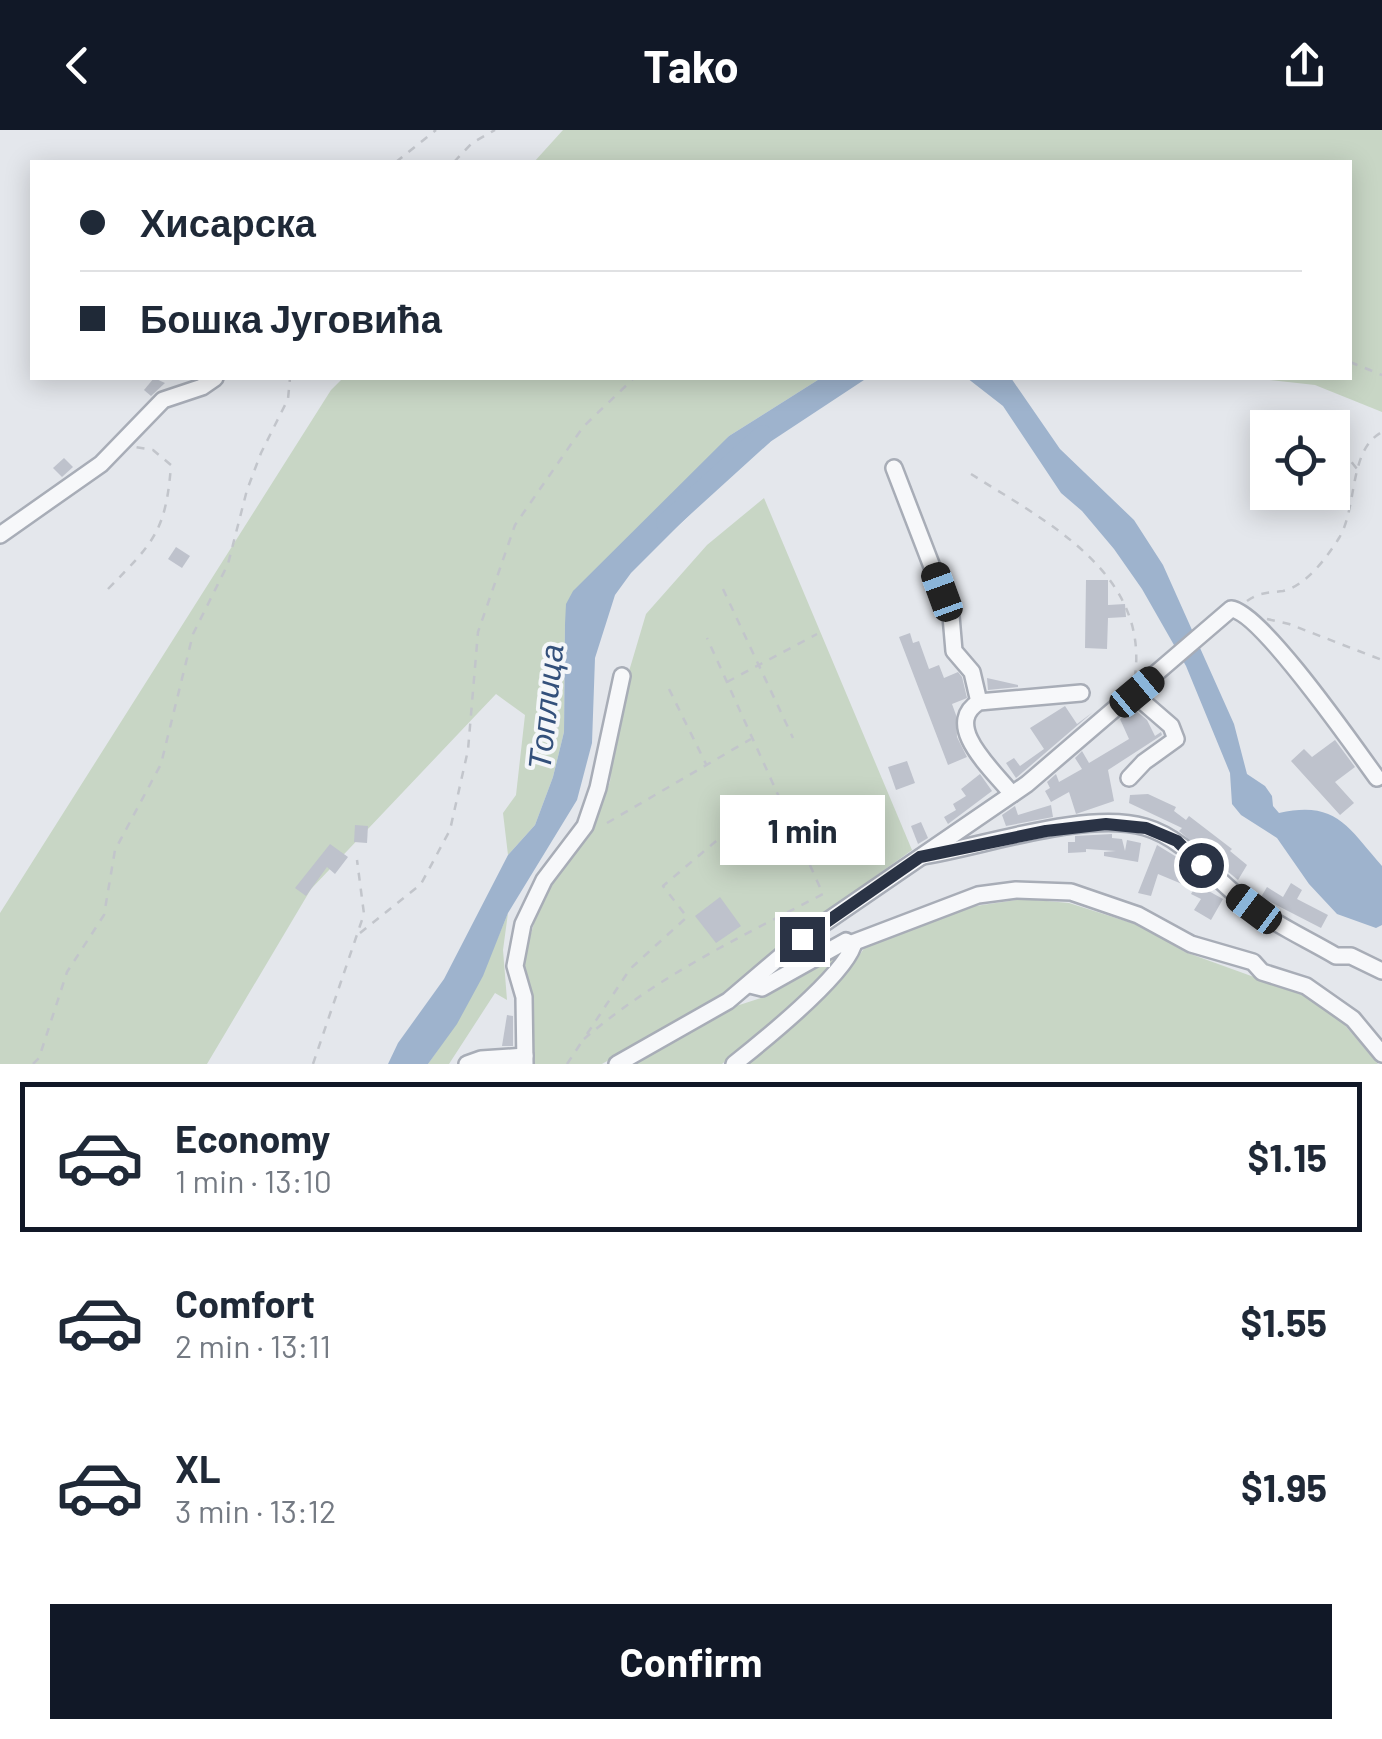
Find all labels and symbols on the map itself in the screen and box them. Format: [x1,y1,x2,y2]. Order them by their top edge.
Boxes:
car [918,559,966,625]
water label: Топлица [519,642,570,772]
car [1104,661,1170,723]
callout: 1 min [720,794,884,864]
route start [1179,843,1224,888]
car [1221,879,1287,939]
route end [780,917,825,962]

